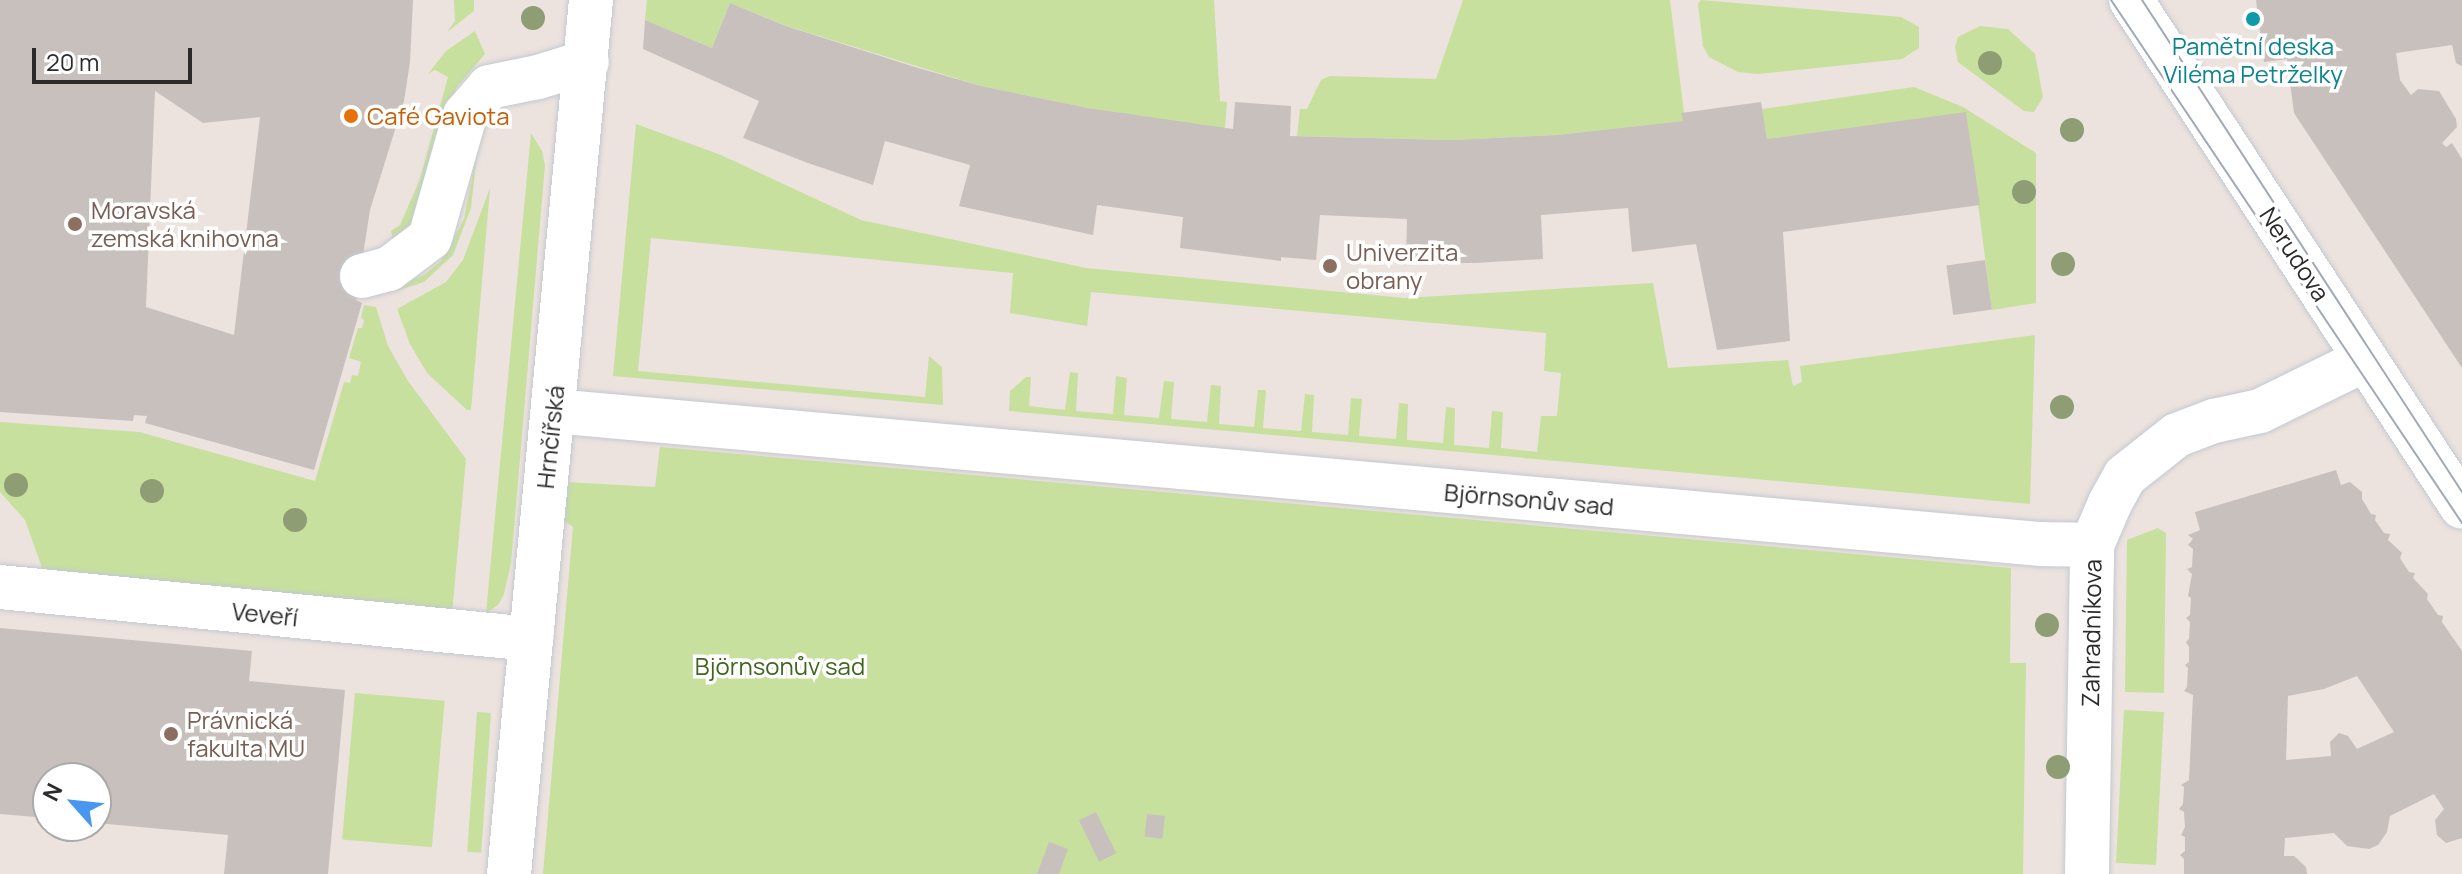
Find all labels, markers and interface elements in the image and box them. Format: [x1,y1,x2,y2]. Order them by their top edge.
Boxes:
marker: Pamětní deska Viléma Petrželky [2244,10,2262,28]
scale bar [36,32,196,82]
place label: Pamětní deska Viléma Petrželky [2163,32,2343,88]
text: 20 m [46,45,99,78]
place label: Café Gaviota [367,102,510,130]
marker: Café Gaviota [342,107,360,125]
place label: Moravská zemská knihovna [91,196,279,252]
street label: Nerudova [2254,202,2336,306]
marker: Moravská zemská knihovna [66,215,84,233]
place label: Univerzita obrany [1346,238,1458,294]
marker: Univerzita obrany [1321,257,1339,275]
street label: Hrnčířská [530,384,570,490]
street label: Björnsonův sad [1443,477,1615,521]
street label: Zahradníkova [2075,559,2107,707]
street label: Veveří [230,596,300,632]
park label: Björnsonův sad [695,652,865,680]
place label: Právnická fakulta MU [187,706,305,762]
marker: Právnická fakulta MU [162,725,180,743]
north arrow [32,762,112,842]
text: N [35,778,69,806]

